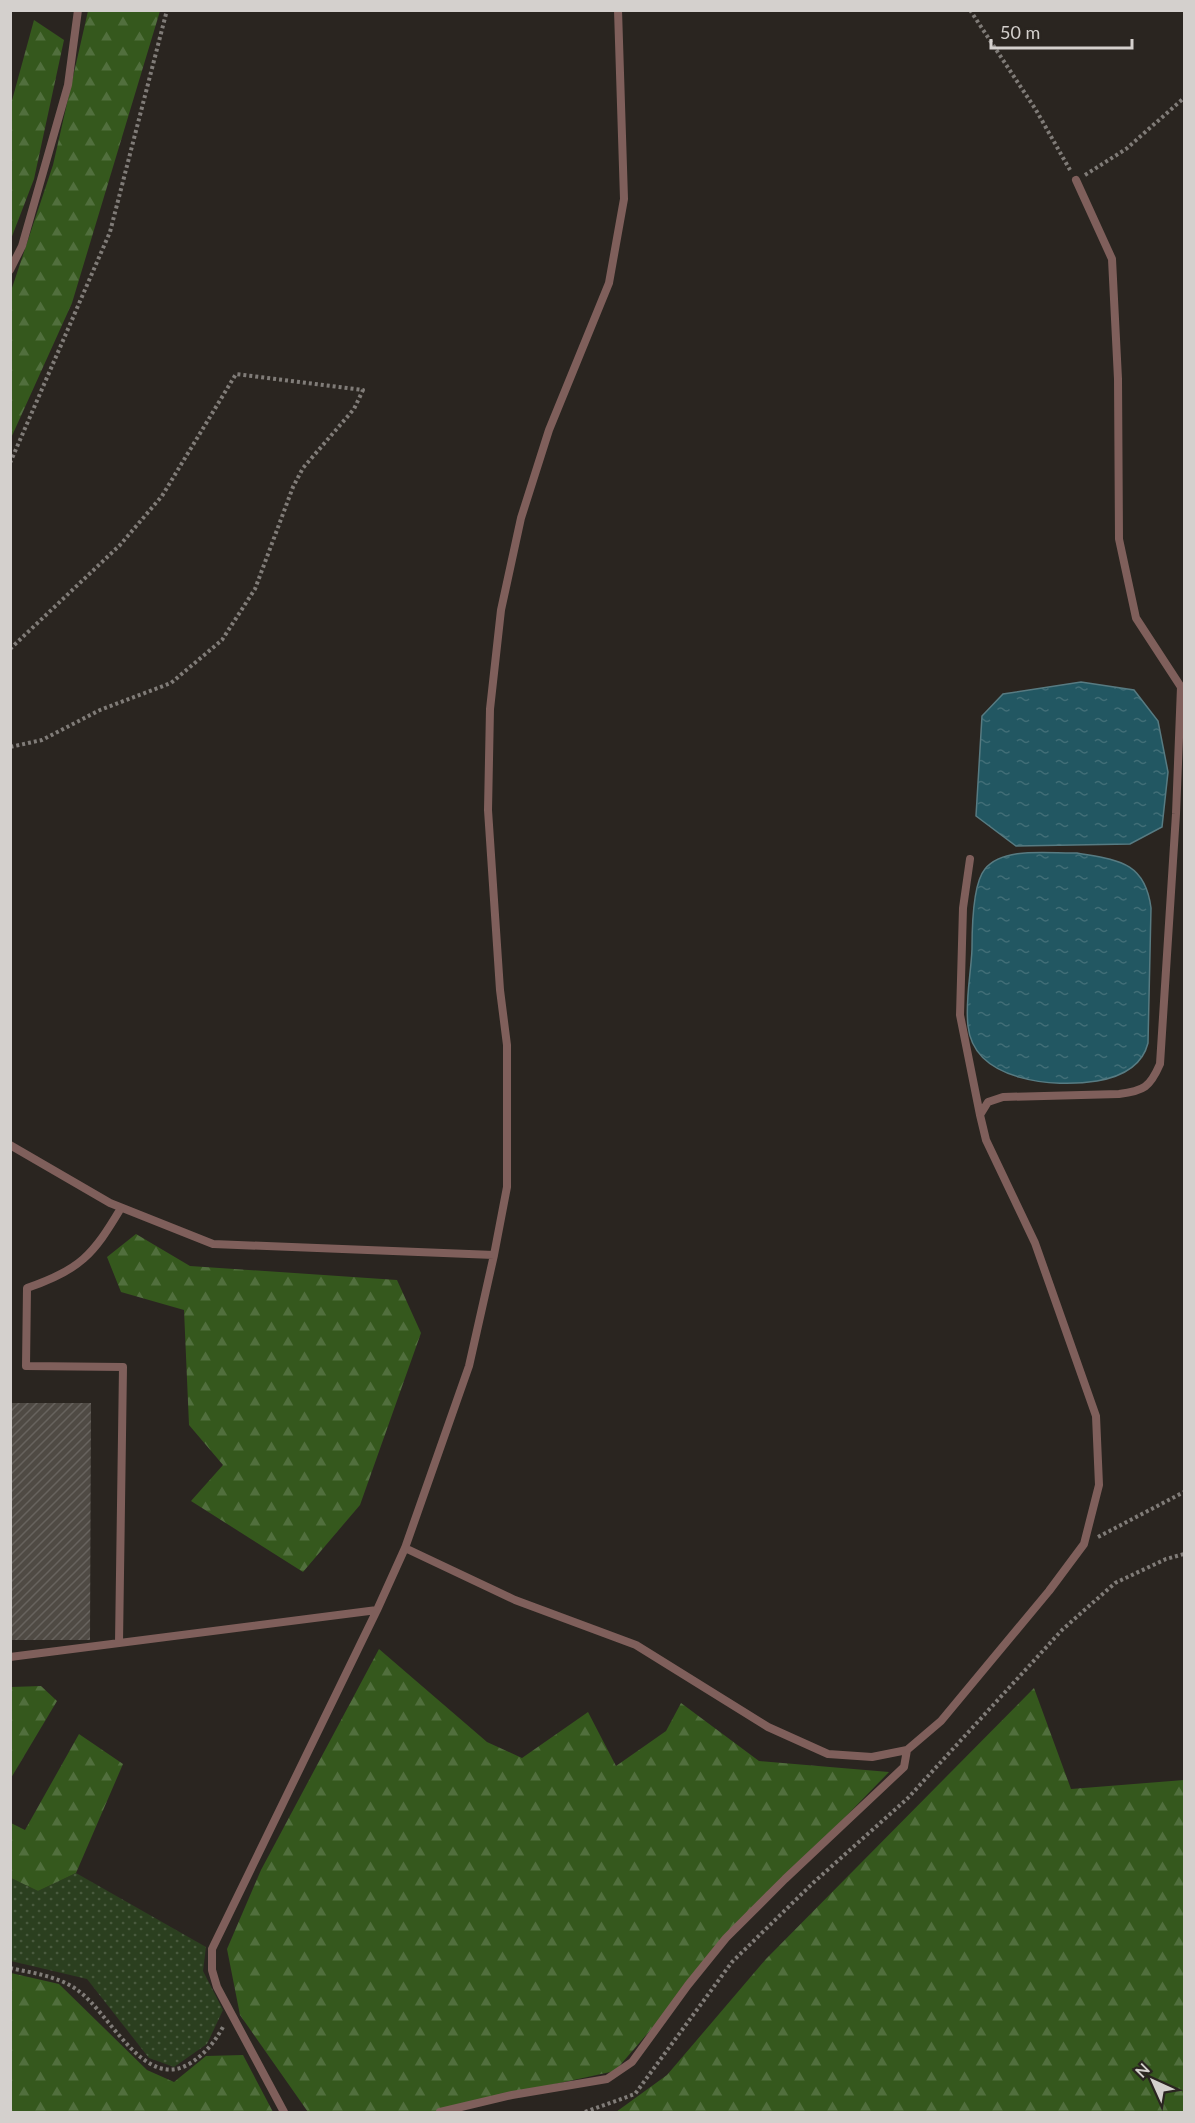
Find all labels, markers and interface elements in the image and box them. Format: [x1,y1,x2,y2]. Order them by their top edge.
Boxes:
scale bar [991,12,1132,50]
text: 50 m [1000,21,1040,43]
north arrow [1123,2051,1183,2111]
text: N [1131,2059,1153,2081]

